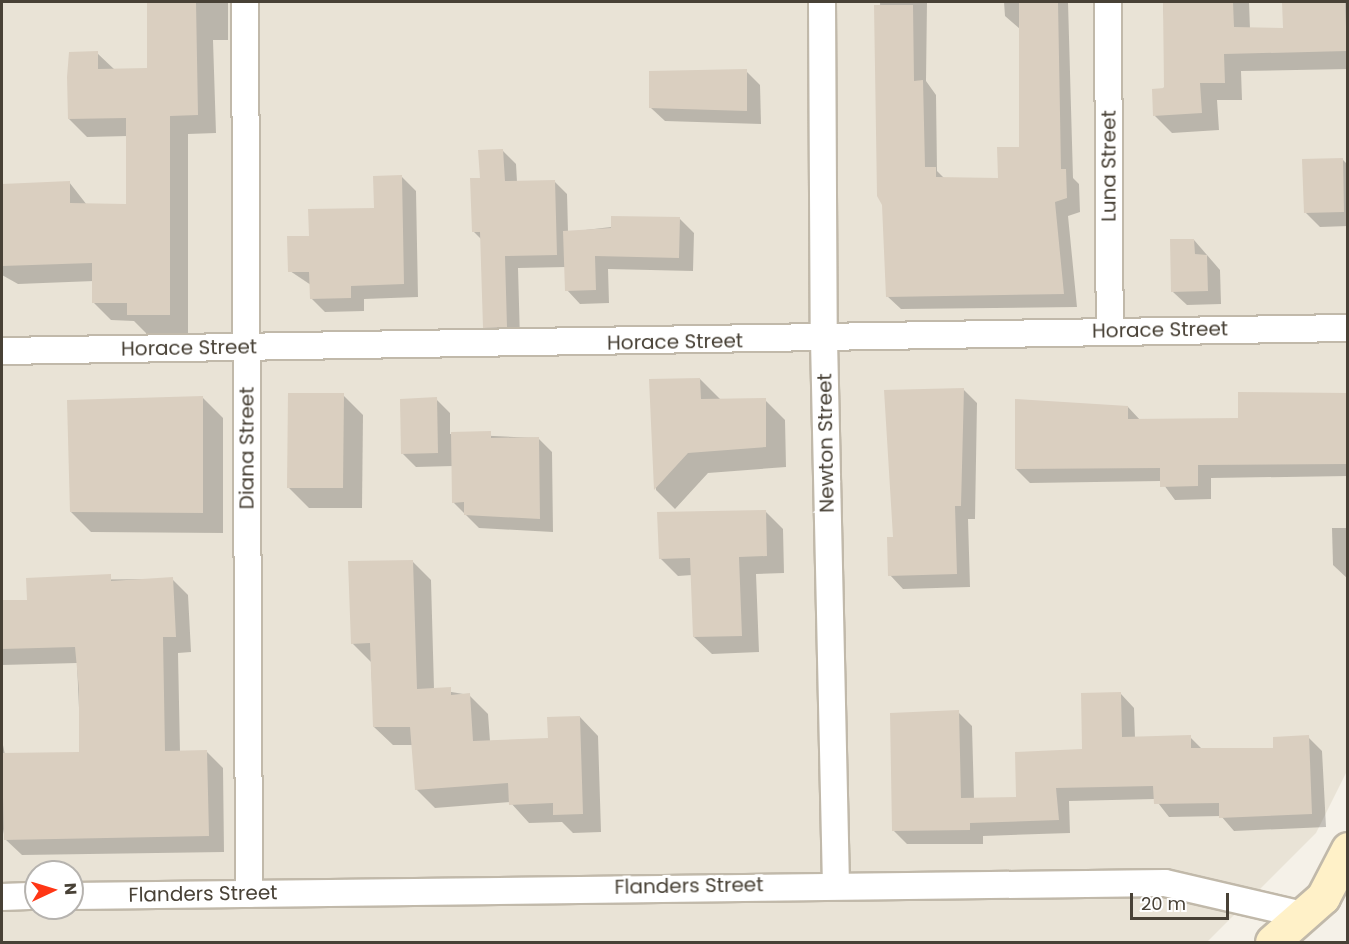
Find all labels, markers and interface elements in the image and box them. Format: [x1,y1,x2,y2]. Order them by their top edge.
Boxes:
street label: Luna Street [1097,110,1121,222]
street label: Horace Street [1092,317,1228,343]
street label: Horace Street [607,329,743,355]
street label: Horace Street [121,335,257,361]
street label: Newton Street [813,373,839,513]
street label: Diana Street [235,387,259,509]
north arrow [24,860,84,920]
street label: Flanders Street [614,873,764,899]
street label: Flanders Street [128,881,278,907]
scale bar [1133,881,1232,919]
text: N [59,882,82,896]
text: 20 m [1141,891,1186,916]

